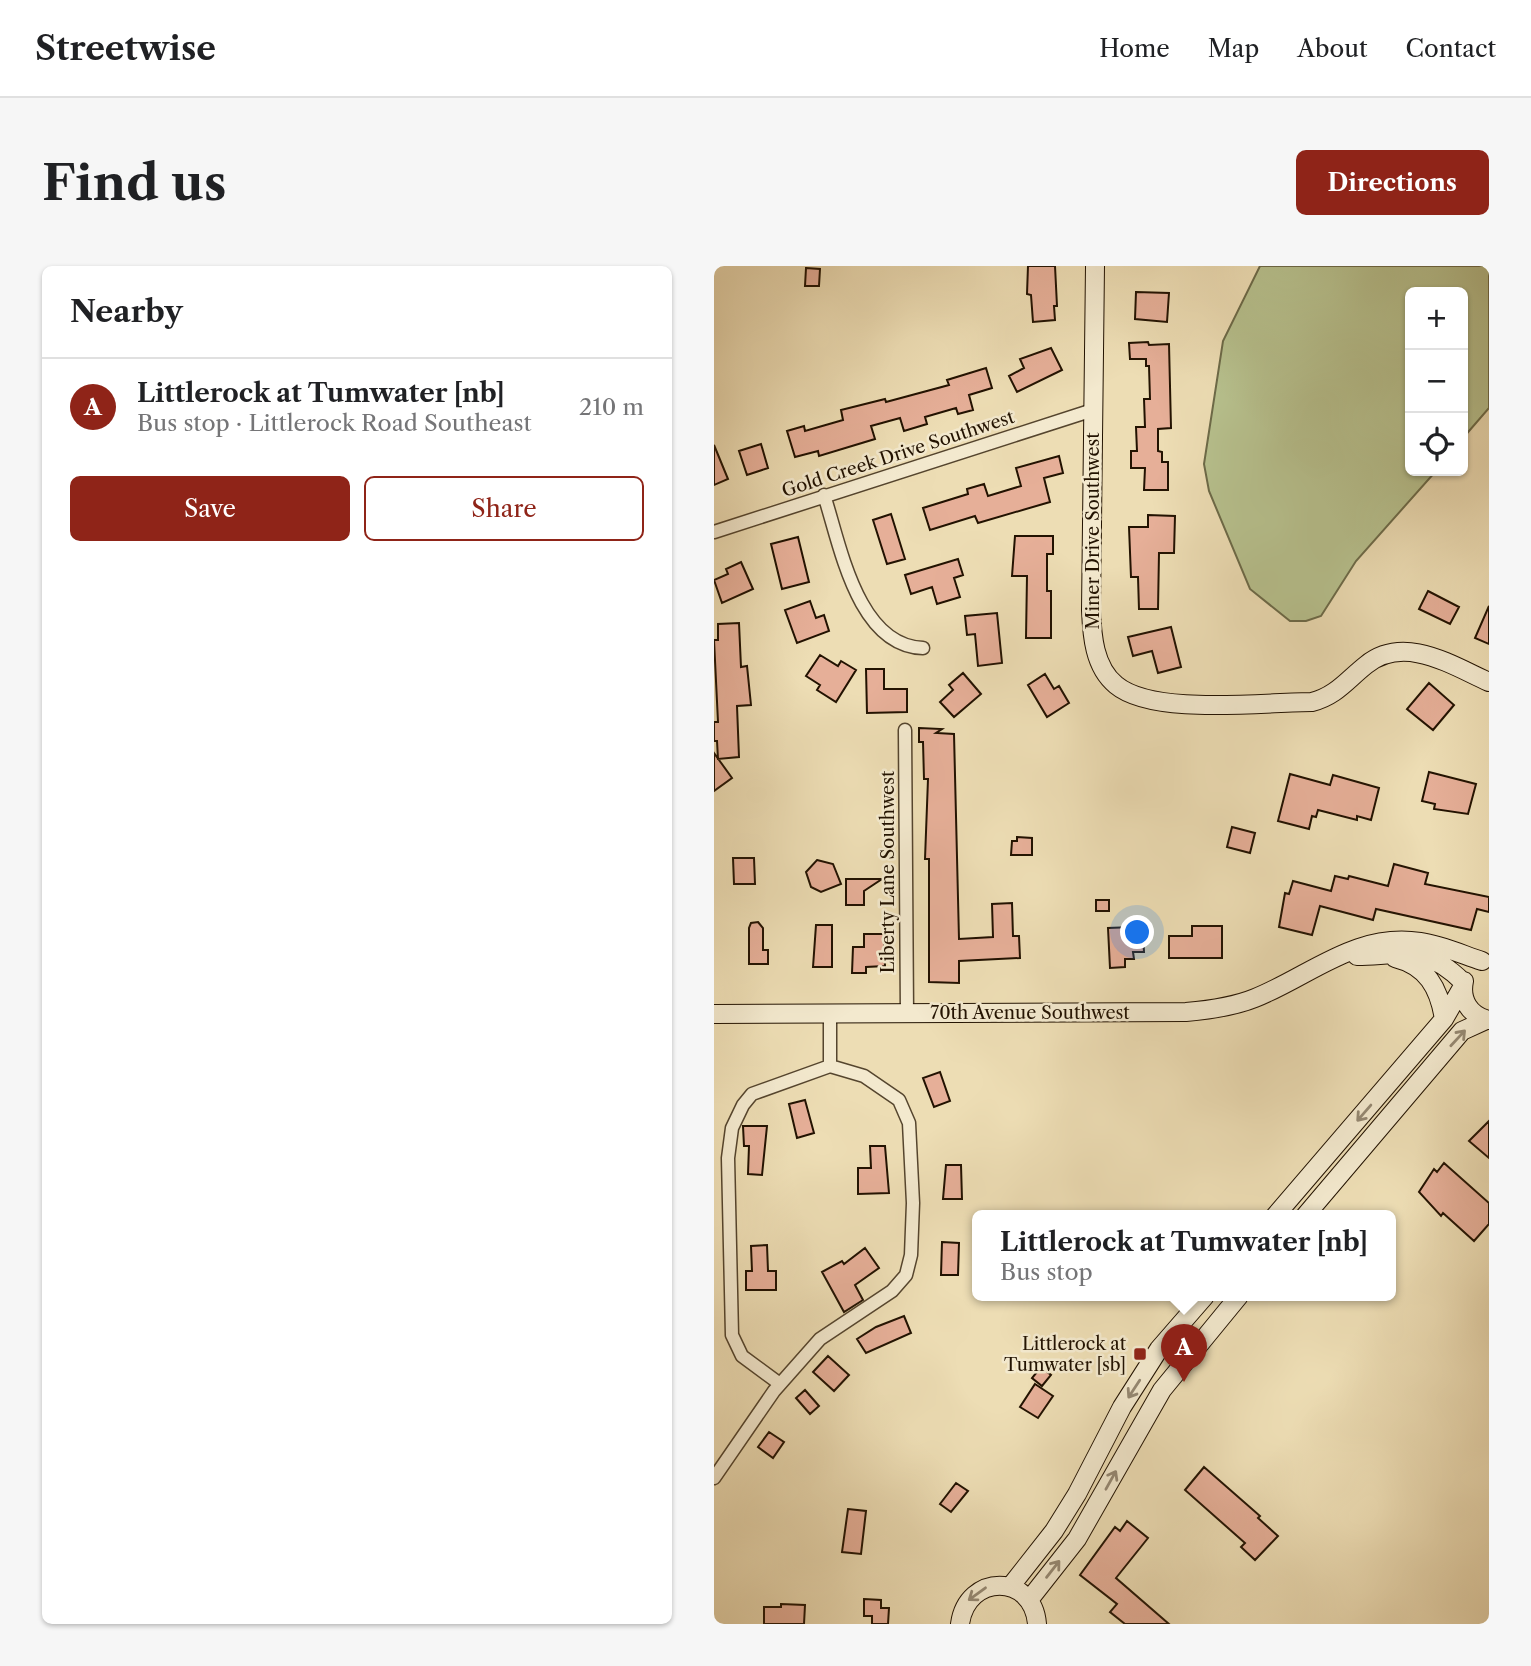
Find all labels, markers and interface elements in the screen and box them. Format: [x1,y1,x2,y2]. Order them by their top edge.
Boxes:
text: Streetwise [35,28,216,69]
text: Home [1099,34,1170,63]
text: Map [1208,34,1259,63]
text: About [1297,34,1368,63]
text: Contact [1406,34,1496,63]
button: Directions [1296,150,1489,215]
text: Find us [42,152,226,213]
map controls [1405,287,1468,476]
button: + [1405,287,1468,350]
text: Nearby [70,293,183,330]
button: − [1405,350,1468,413]
text: Littlerock at Tumwater [nb] [137,377,505,409]
text: A [84,393,102,421]
text: 210 m [579,393,644,421]
street label: Gold Creek Drive Southwest [779,406,1018,502]
text: Bus stop · Littlerock Road Southeast [137,409,532,437]
button: locate [1405,413,1468,476]
street label: Miner Drive Southwest [1082,432,1104,630]
button: Save [70,476,350,541]
button: Share [364,476,644,541]
street label: Liberty Lane Southwest [877,770,899,973]
your location [1120,915,1154,949]
street label: 70th Avenue Southwest [930,1002,1130,1024]
one-way arrow [1450,1029,1466,1047]
one-way arrow [1356,1103,1372,1121]
popup [972,1210,1396,1301]
text: Littlerock at Tumwater [nb] [1000,1226,1368,1258]
text: Bus stop [1000,1258,1093,1286]
pin: A [1161,1324,1207,1382]
place label: Littlerock at Tumwater [sb] [1004,1333,1127,1376]
marker: Littlerock at Tumwater [sb] [1132,1346,1148,1362]
one-way arrow [1126,1379,1141,1398]
one-way arrow [1104,1470,1118,1490]
one-way arrow [1046,1561,1061,1579]
one-way arrow [967,1586,986,1601]

